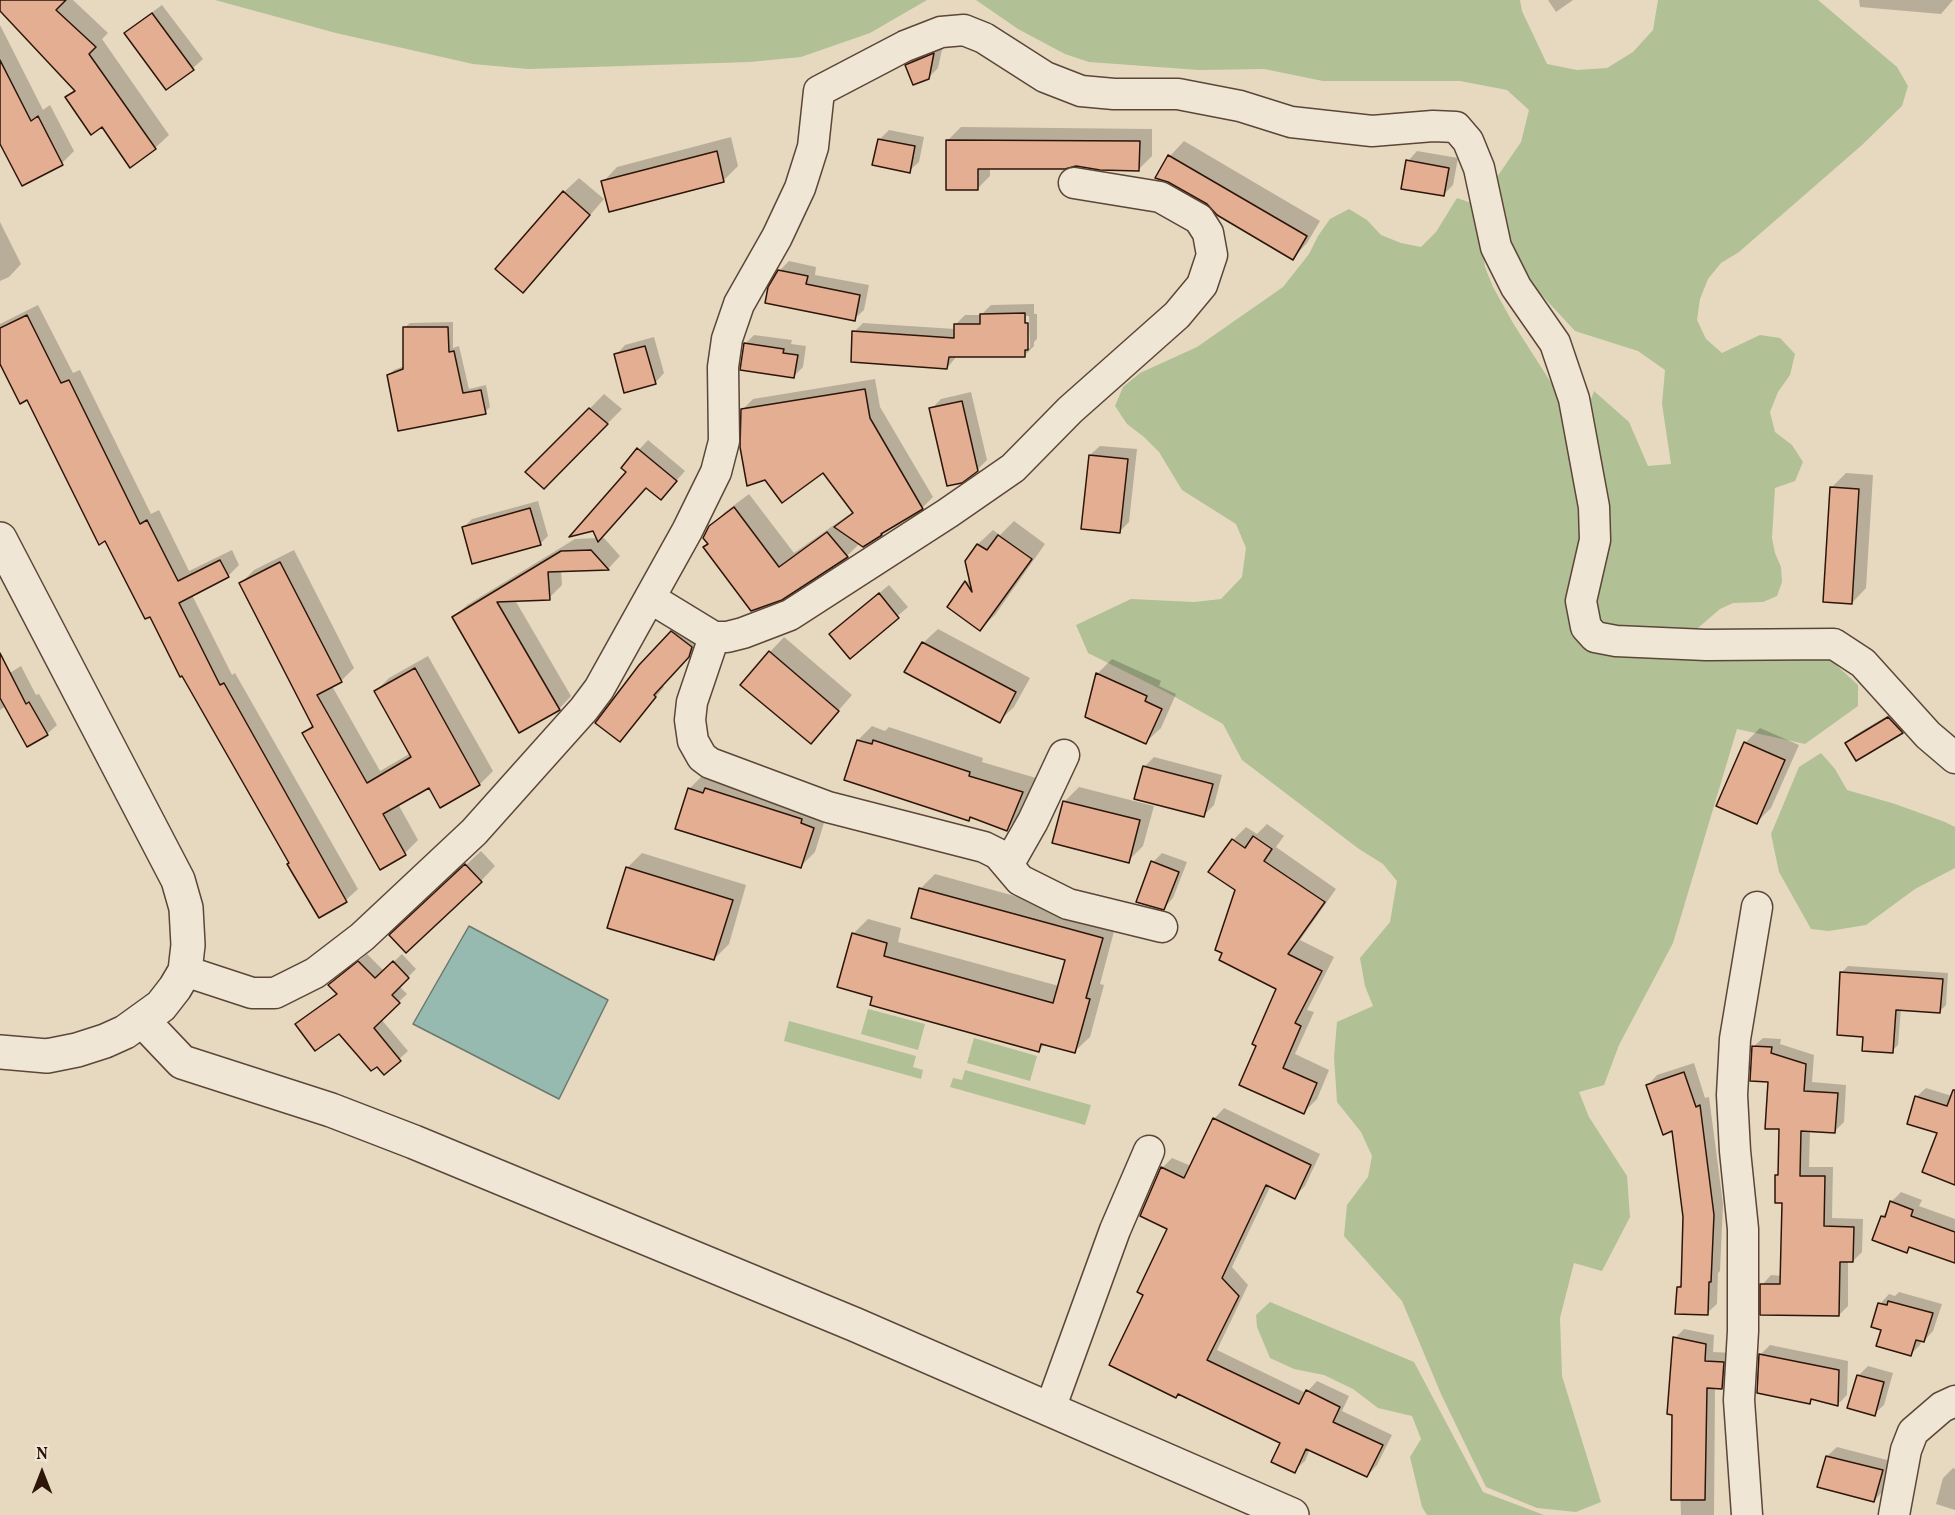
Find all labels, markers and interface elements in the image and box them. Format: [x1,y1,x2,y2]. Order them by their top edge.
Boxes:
north arrow [12,1443,72,1503]
text: N [36,1444,48,1466]

